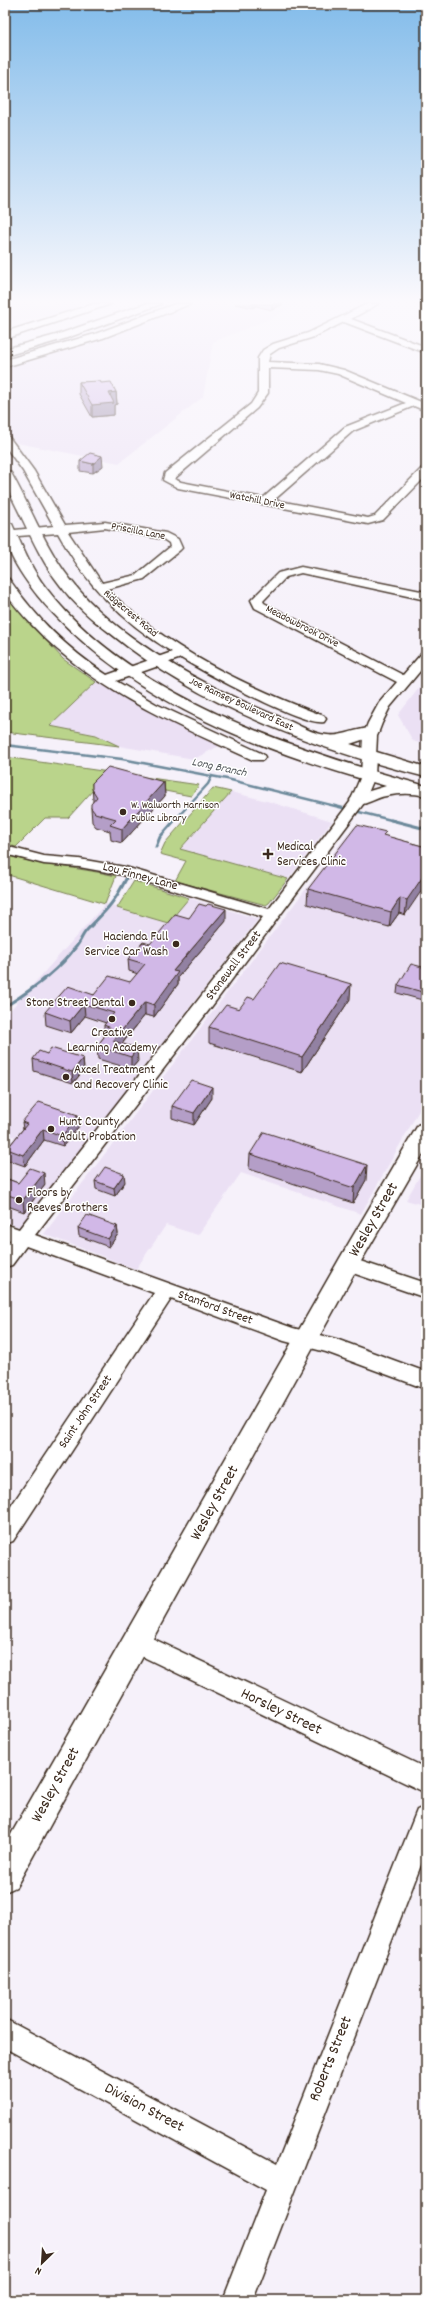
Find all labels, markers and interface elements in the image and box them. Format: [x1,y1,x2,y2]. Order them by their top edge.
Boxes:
street label: Watchill Drive [228,488,286,514]
street label: Priscilla Lane [110,519,167,545]
street label: Ridgecrest Road [99,586,161,642]
street label: Meadowbrook Drive [263,602,342,652]
street label: Joe Ramsey Boulevard East [186,674,296,736]
water label: Long Branch [190,754,248,782]
place label: W. Walworth Harrison Public Library [131,798,219,827]
marker: W. Walworth Harrison Public Library [118,807,128,817]
place label: Medical Services Clinic [277,838,346,872]
marker: Medical Services Clinic [262,848,274,860]
street label: Lou Finney Lane [100,858,180,896]
street label: Stonewall Street [201,927,267,1005]
place label: Hacienda Full Service Car Wash [85,928,168,962]
marker: Hacienda Full Service Car Wash [171,939,181,949]
place label: Stone Street Dental [26,994,124,1013]
marker: Stone Street Dental [127,998,137,1008]
marker: Creative Learning Academy [107,1014,117,1024]
place label: Creative Learning Academy [67,1024,157,1058]
place label: Axcel Treatment and Recovery Clinic [74,1061,168,1095]
marker: Axcel Treatment and Recovery Clinic [61,1072,71,1082]
place label: Hunt County Adult Probation [59,1113,136,1147]
marker: Hunt County Adult Probation [46,1124,56,1134]
street label: Wesley Street [343,1178,405,1262]
place label: Floors by Reeves Brothers [27,1184,108,1218]
marker: Floors by Reeves Brothers [14,1195,24,1205]
street label: Stanford Street [175,1286,255,1330]
street label: Saint John Street [54,1371,118,1453]
street label: Wesley Street [185,1461,245,1545]
street label: Horsley Street [236,1682,326,1742]
street label: Wesley Street [26,1743,86,1827]
street label: Roberts Street [303,2013,359,2105]
street label: Division Street [100,2077,188,2139]
north arrow [22,2243,62,2283]
text: N [32,2262,44,2279]

